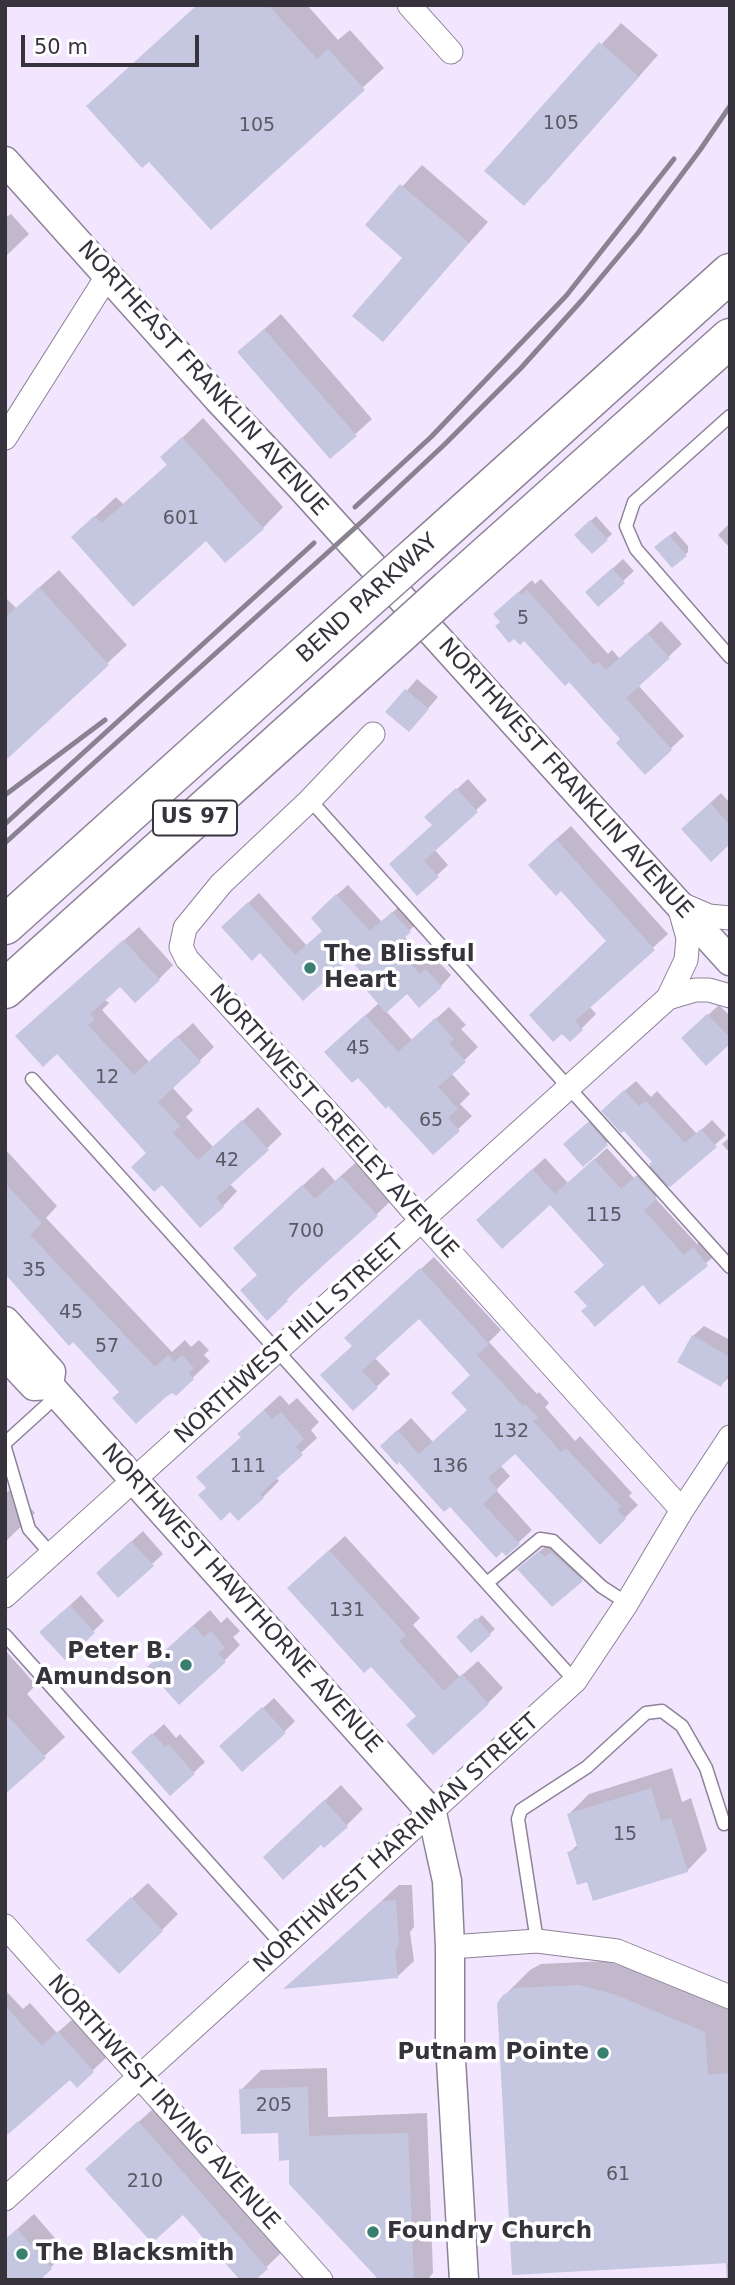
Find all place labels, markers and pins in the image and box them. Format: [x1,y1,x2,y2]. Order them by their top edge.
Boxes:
place label: The Blissful Heart [324,941,475,995]
marker: The Blissful Heart [302,960,318,976]
place label: Peter B. Amundson [35,1638,172,1692]
marker: Peter B. Amundson [178,1657,194,1673]
place label: Putnam Pointe [397,2039,589,2067]
marker: Putnam Pointe [595,2045,611,2061]
place label: Foundry Church [387,2218,592,2246]
marker: Foundry Church [365,2224,381,2240]
place label: The Blacksmith [36,2240,234,2268]
marker: The Blacksmith [14,2246,30,2262]

